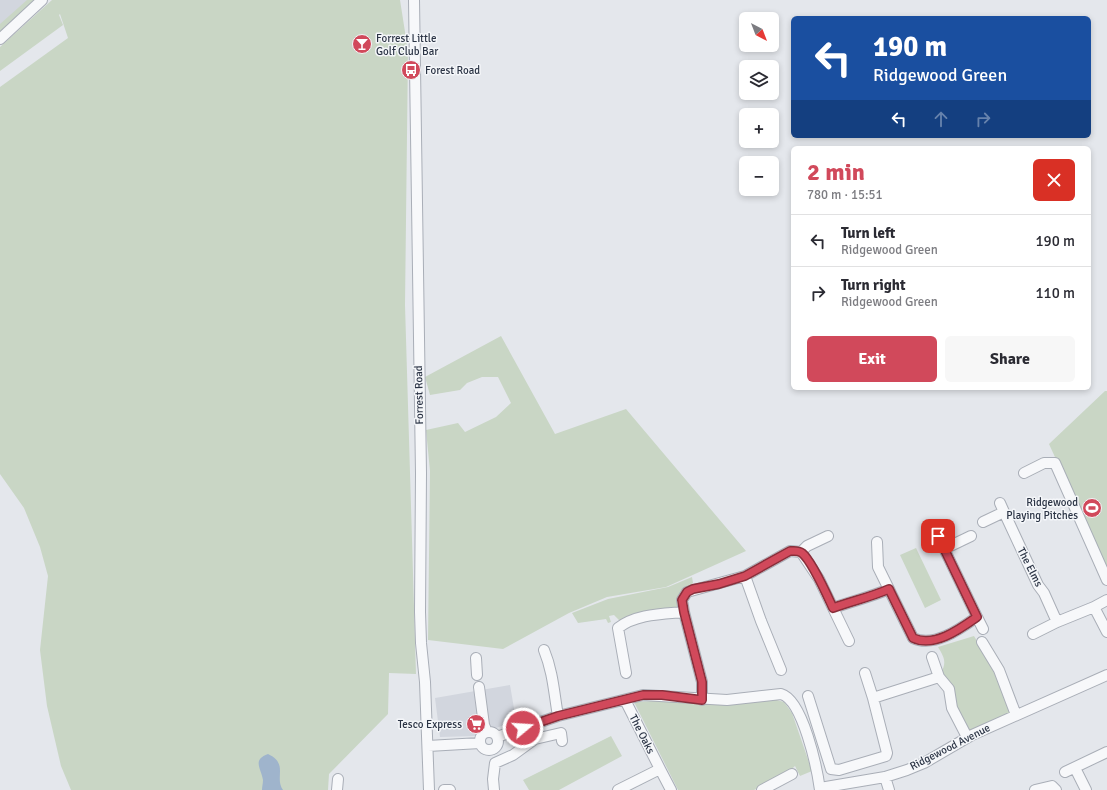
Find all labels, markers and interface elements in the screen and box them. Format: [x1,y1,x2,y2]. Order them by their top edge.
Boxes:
north arrow [739,12,779,52]
map controls [739,12,779,196]
text: 190 m [873,30,947,64]
place label: Forrest Little Golf Club Bar [376,32,438,58]
icon: left [807,32,859,84]
bar icon: Forrest Little Golf Club Bar [351,33,373,55]
bus stop icon: Forest Road [400,59,422,81]
button: layers [739,60,779,100]
place label: Forest Road [425,64,480,77]
text: Ridgewood Green [873,64,1007,86]
button: + [739,108,779,148]
icon: left [888,108,910,130]
icon: ahead [930,108,952,130]
icon: right [972,108,994,130]
button: − [739,156,779,196]
text: 2 min [807,157,865,187]
button: close [1033,159,1075,201]
text: 780 m · 15:51 [807,187,883,203]
text: Turn left [841,224,895,242]
icon: left [807,230,829,252]
text: 190 m [1035,232,1075,250]
text: Ridgewood Green [841,242,938,258]
text: Turn right [841,276,906,294]
icon: right [807,282,829,304]
text: 110 m [1035,284,1075,302]
text: Ridgewood Green [841,294,938,310]
button: Exit [807,336,937,382]
button: Share [945,336,1075,382]
street label: Forrest Road [412,365,426,425]
place label: Ridgewood Playing Pitches [1006,496,1078,522]
sports icon: Ridgewood Playing Pitches [1081,497,1103,519]
pin [921,519,955,553]
icon: arrive [927,525,949,547]
street label: The Elms [1015,545,1045,589]
position arrow [502,707,544,749]
street label: The Oaks [627,712,657,756]
supermarket icon: Tesco Express [465,713,487,735]
place label: Tesco Express [398,718,462,731]
street label: Ridgewood Avenue [908,721,992,773]

